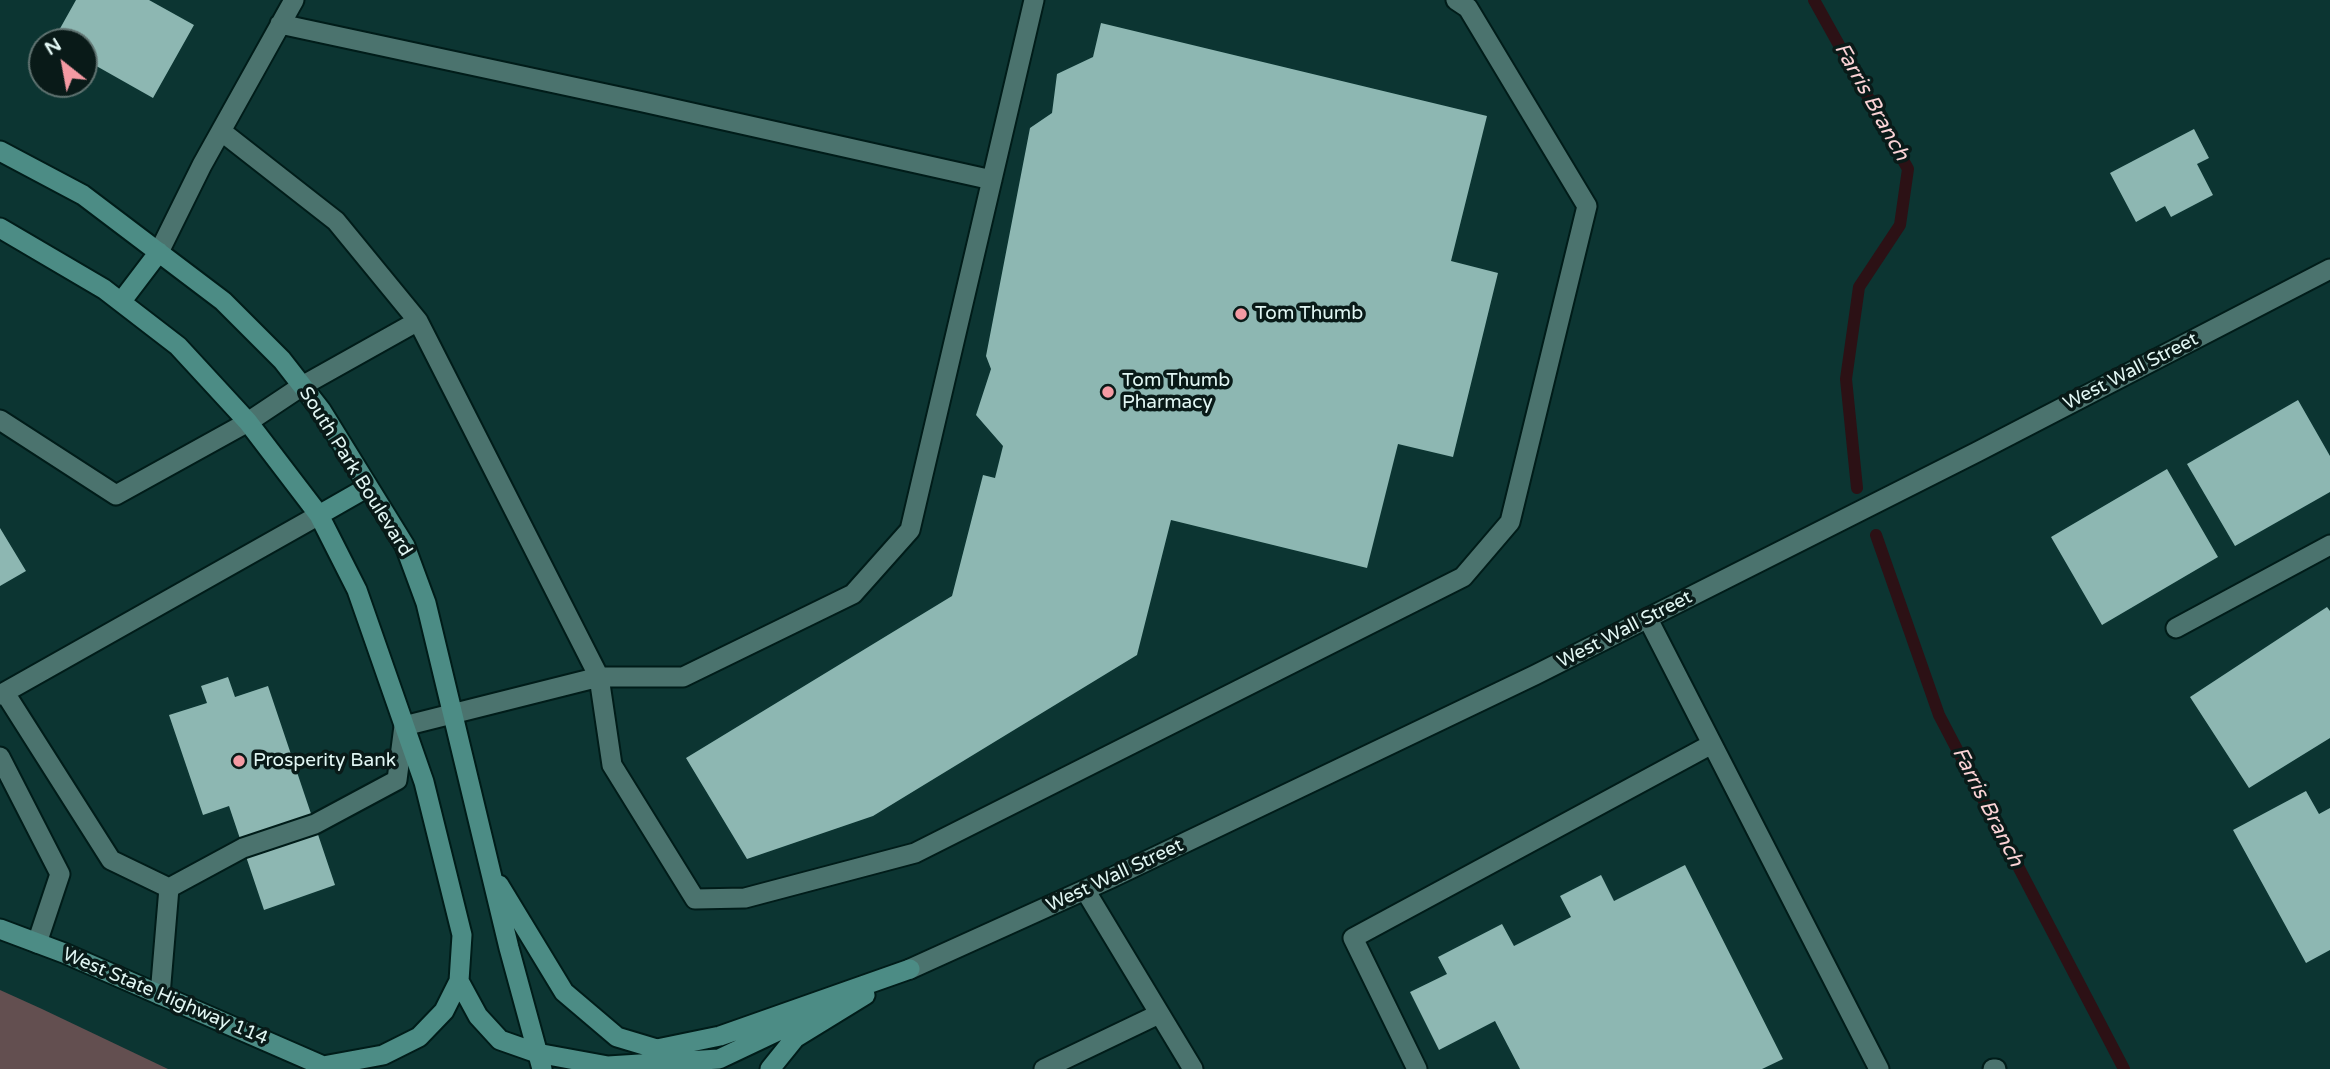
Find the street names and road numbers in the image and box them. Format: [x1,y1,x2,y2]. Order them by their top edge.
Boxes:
street label: West Wall Street [2060,328,2202,416]
street label: South Park Boulevard [294,383,416,561]
street label: West Wall Street [1554,586,1696,674]
street label: West Wall Street [1043,834,1187,918]
street label: West State Highway 114 [59,943,271,1051]

